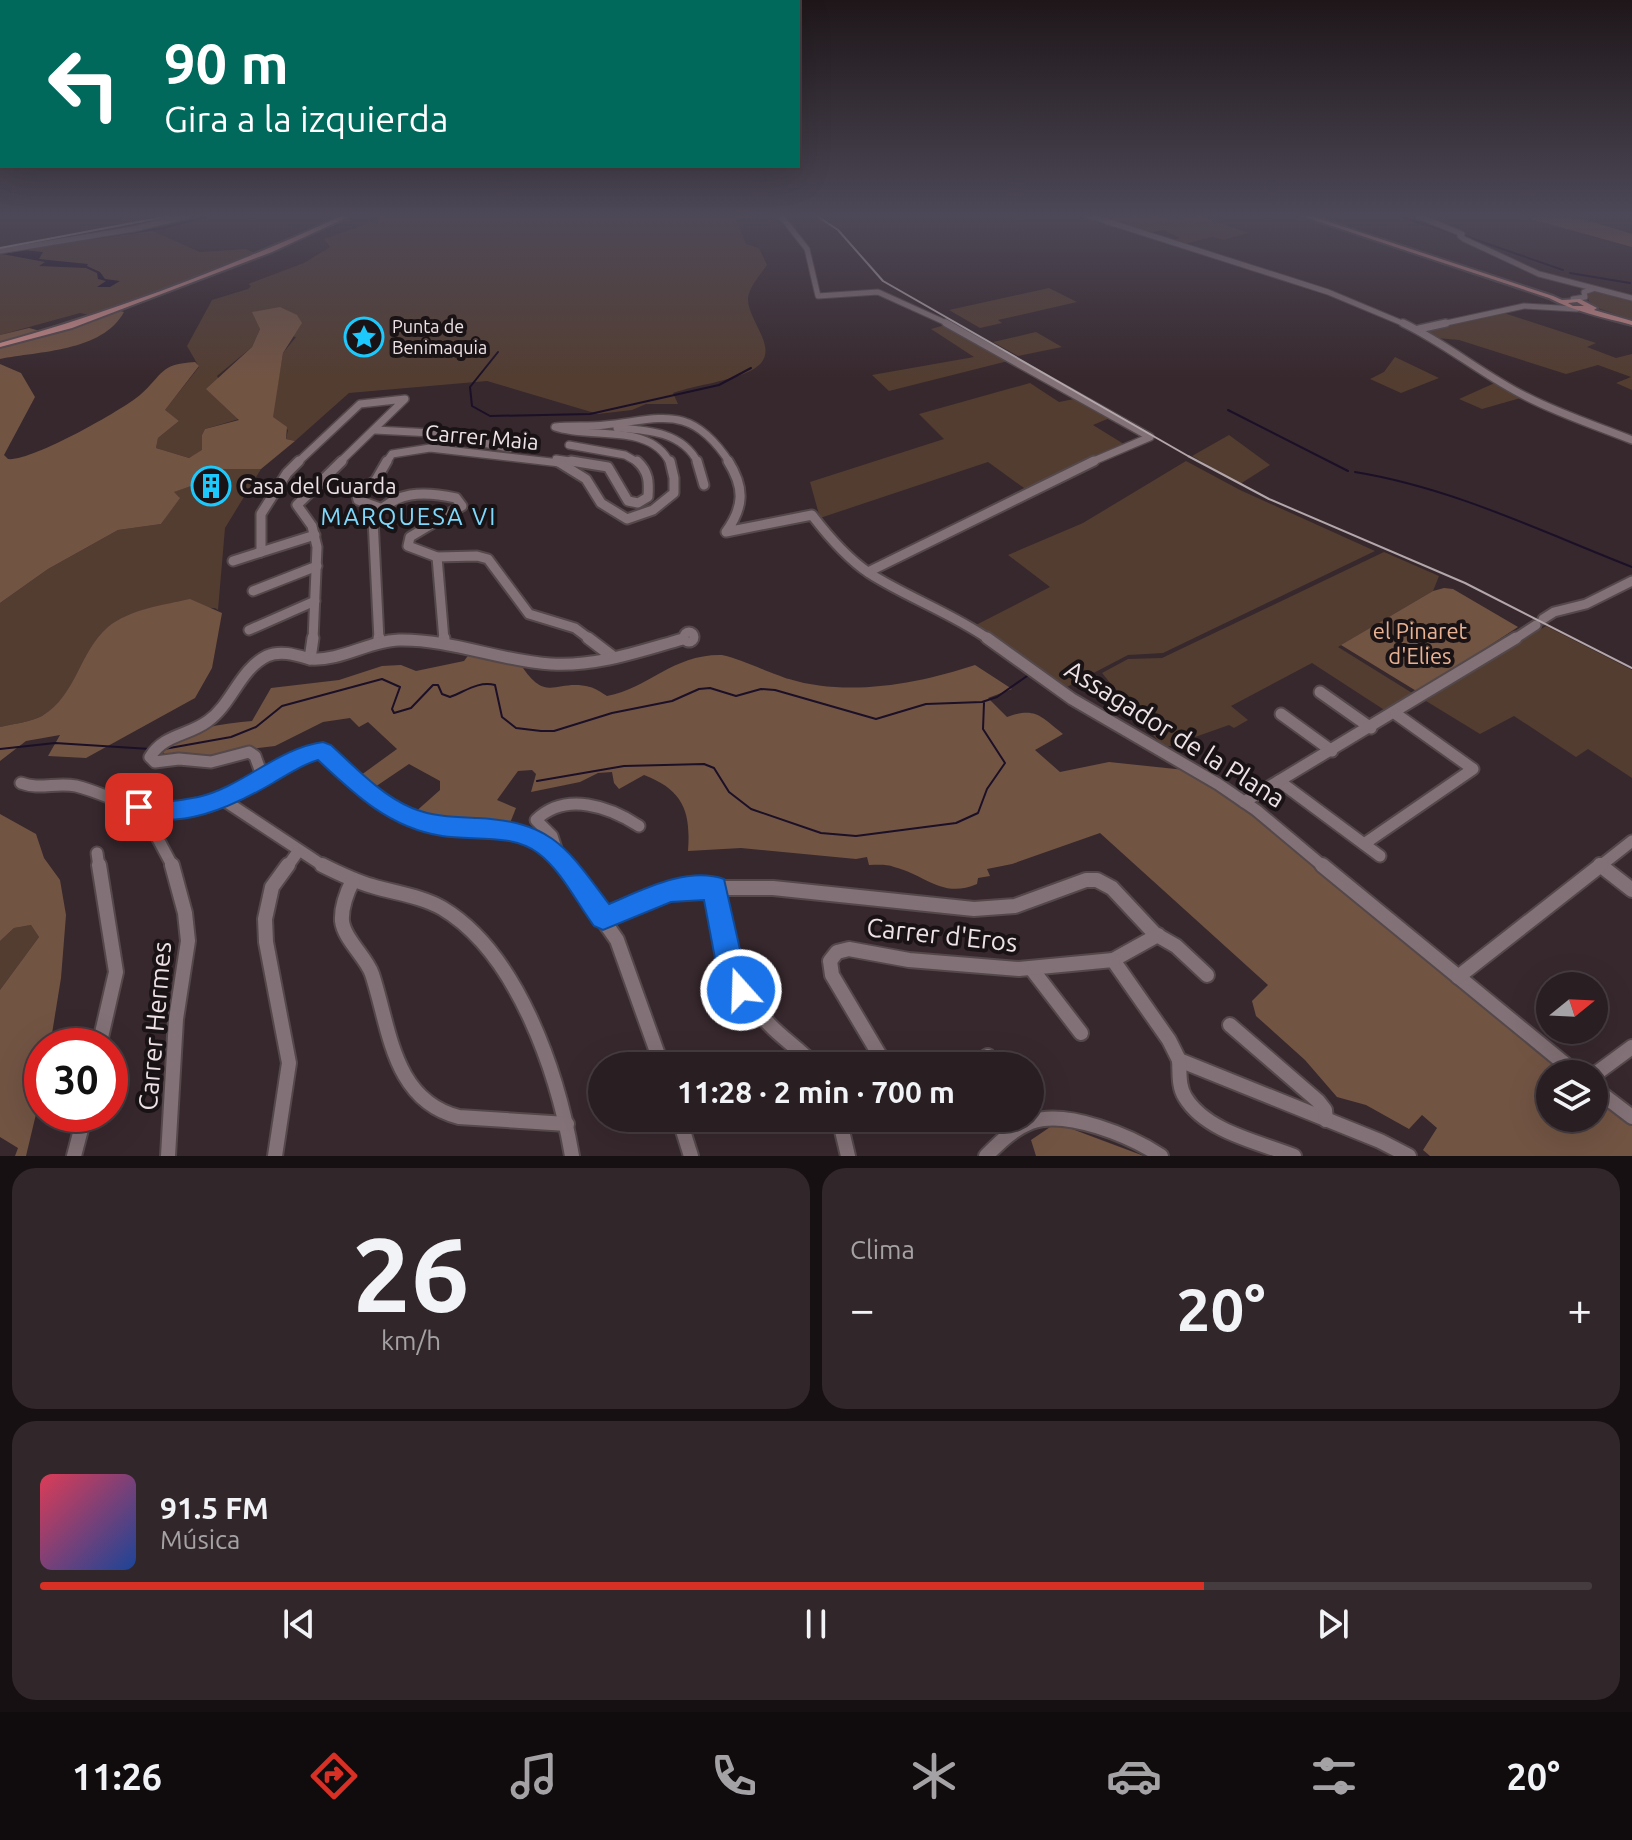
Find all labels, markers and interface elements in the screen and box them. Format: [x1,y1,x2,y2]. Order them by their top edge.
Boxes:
icon: left [32,32,136,136]
text: 90 m [164,32,289,95]
text: Gira a la izquierda [164,98,448,139]
place icon: Punta de Benimaquia [343,316,385,358]
place label: Punta de Benimaquia [392,316,487,357]
street label: Carrer Maia [424,419,540,454]
building icon: Casa del Guarda [190,465,232,507]
place label: Casa del Guarda [239,473,396,498]
district label: MARQUESA VI [321,503,497,530]
park label: el Pinaret d'Elies [1373,618,1468,668]
street label: Assagador de la Plana [1060,654,1290,813]
pin [105,773,173,841]
icon: arrive [117,785,161,829]
street label: Carrer d'Eros [865,912,1019,957]
street label: Carrer Hermes [133,940,176,1112]
position arrow [699,948,783,1032]
north arrow [1536,972,1608,1044]
map controls [1536,972,1608,1132]
speed limit sign: 30 [24,1028,128,1132]
button: layers [1536,1060,1608,1132]
text: 11:28 · 2 min · 700 m [677,1075,955,1109]
text: 26 [352,1215,470,1332]
text: Clima [850,1235,915,1264]
text: 20° [1177,1275,1265,1342]
text: − [850,1284,875,1333]
text: + [1567,1284,1592,1333]
text: km/h [381,1326,441,1355]
text: 91.5 FM [160,1491,269,1525]
text: Música [160,1525,240,1554]
icon: previous [277,1602,321,1646]
icon: pause [794,1602,838,1646]
icon: next [1311,1602,1355,1646]
icon: directions [306,1748,362,1804]
icon: music [506,1748,562,1804]
icon: phone [706,1748,762,1804]
icon: climate [906,1748,962,1804]
icon: car [1106,1748,1162,1804]
icon: filters [1306,1748,1362,1804]
text: 11:26 [72,1756,162,1797]
text: 20° [1507,1756,1560,1797]

